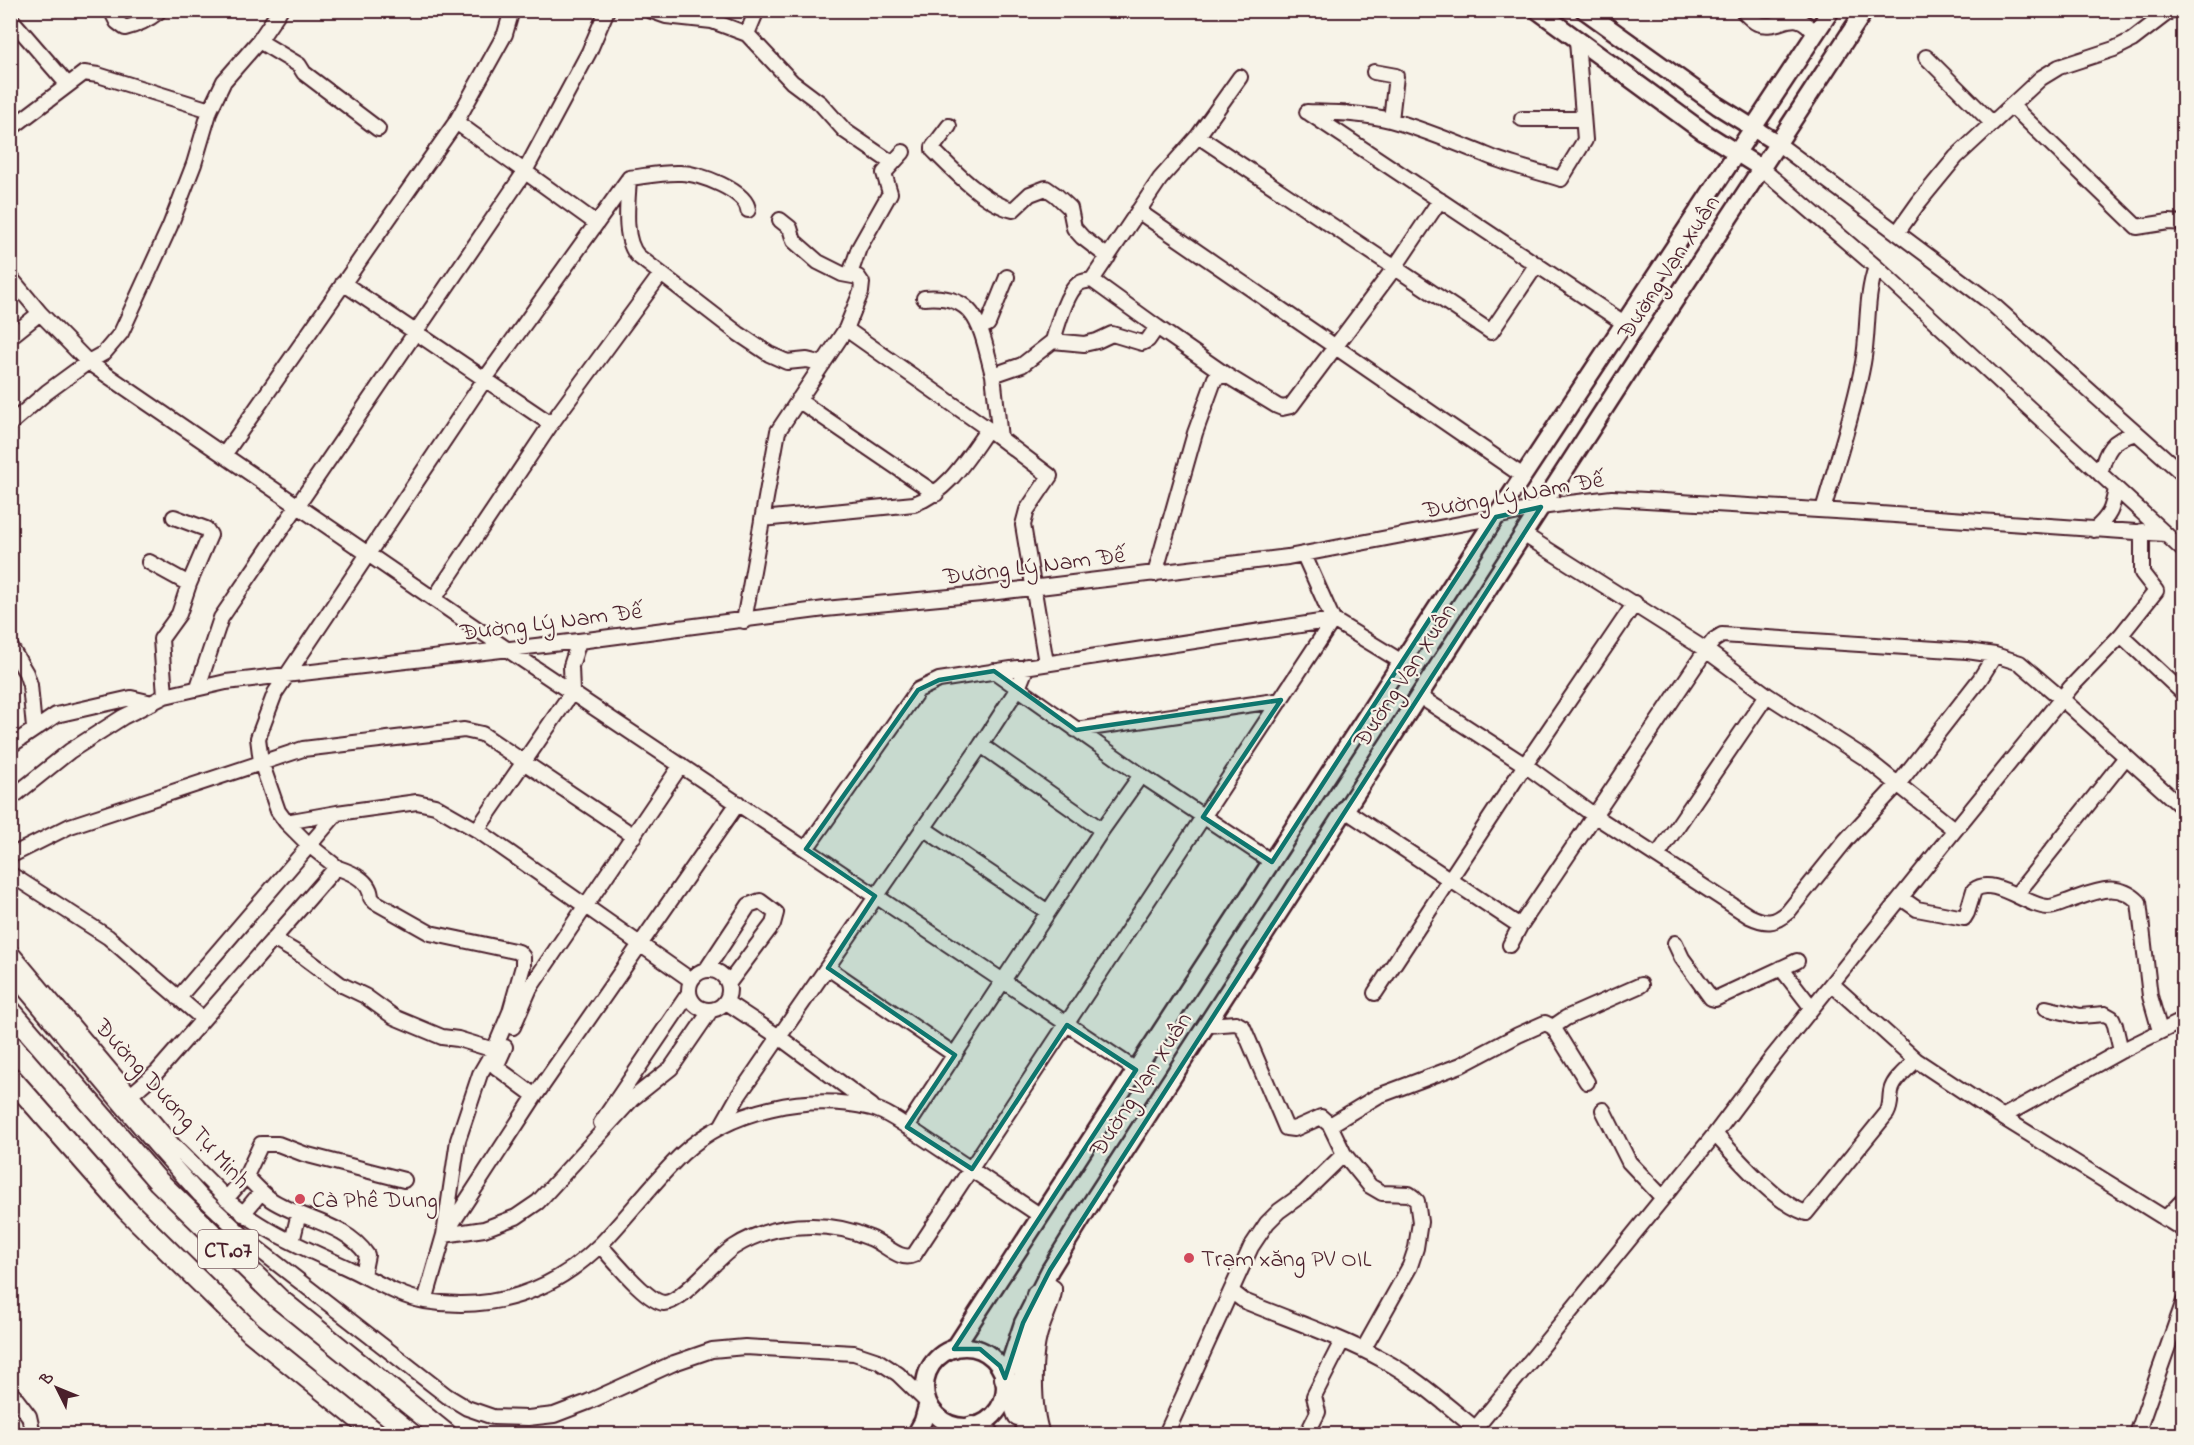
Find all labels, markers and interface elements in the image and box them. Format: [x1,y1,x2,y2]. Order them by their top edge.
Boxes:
street label: Đường Vạn Xuân [1609,189,1730,349]
street label: Đường Lý Nam Đế [1419,463,1609,531]
street label: Đường Lý Nam Đế [940,539,1129,597]
street label: Đường Lý Nam Đế [457,595,646,653]
street label: Đường Vạn Xuân [1345,597,1466,757]
street label: Đường Vạn Xuân [1081,1006,1202,1166]
street label: Đường Dương Tự Minh [84,1011,257,1198]
place label: Cà Phê Dung [312,1184,438,1219]
marker: Cà Phê Dung [293,1192,307,1206]
road number: CT.07 [198,1230,258,1268]
place label: Trạm xăng PV OIL [1201,1243,1371,1278]
marker: Trạm xăng PV OIL [1182,1251,1196,1265]
north arrow [27,1358,87,1418]
text: B [34,1367,60,1392]

